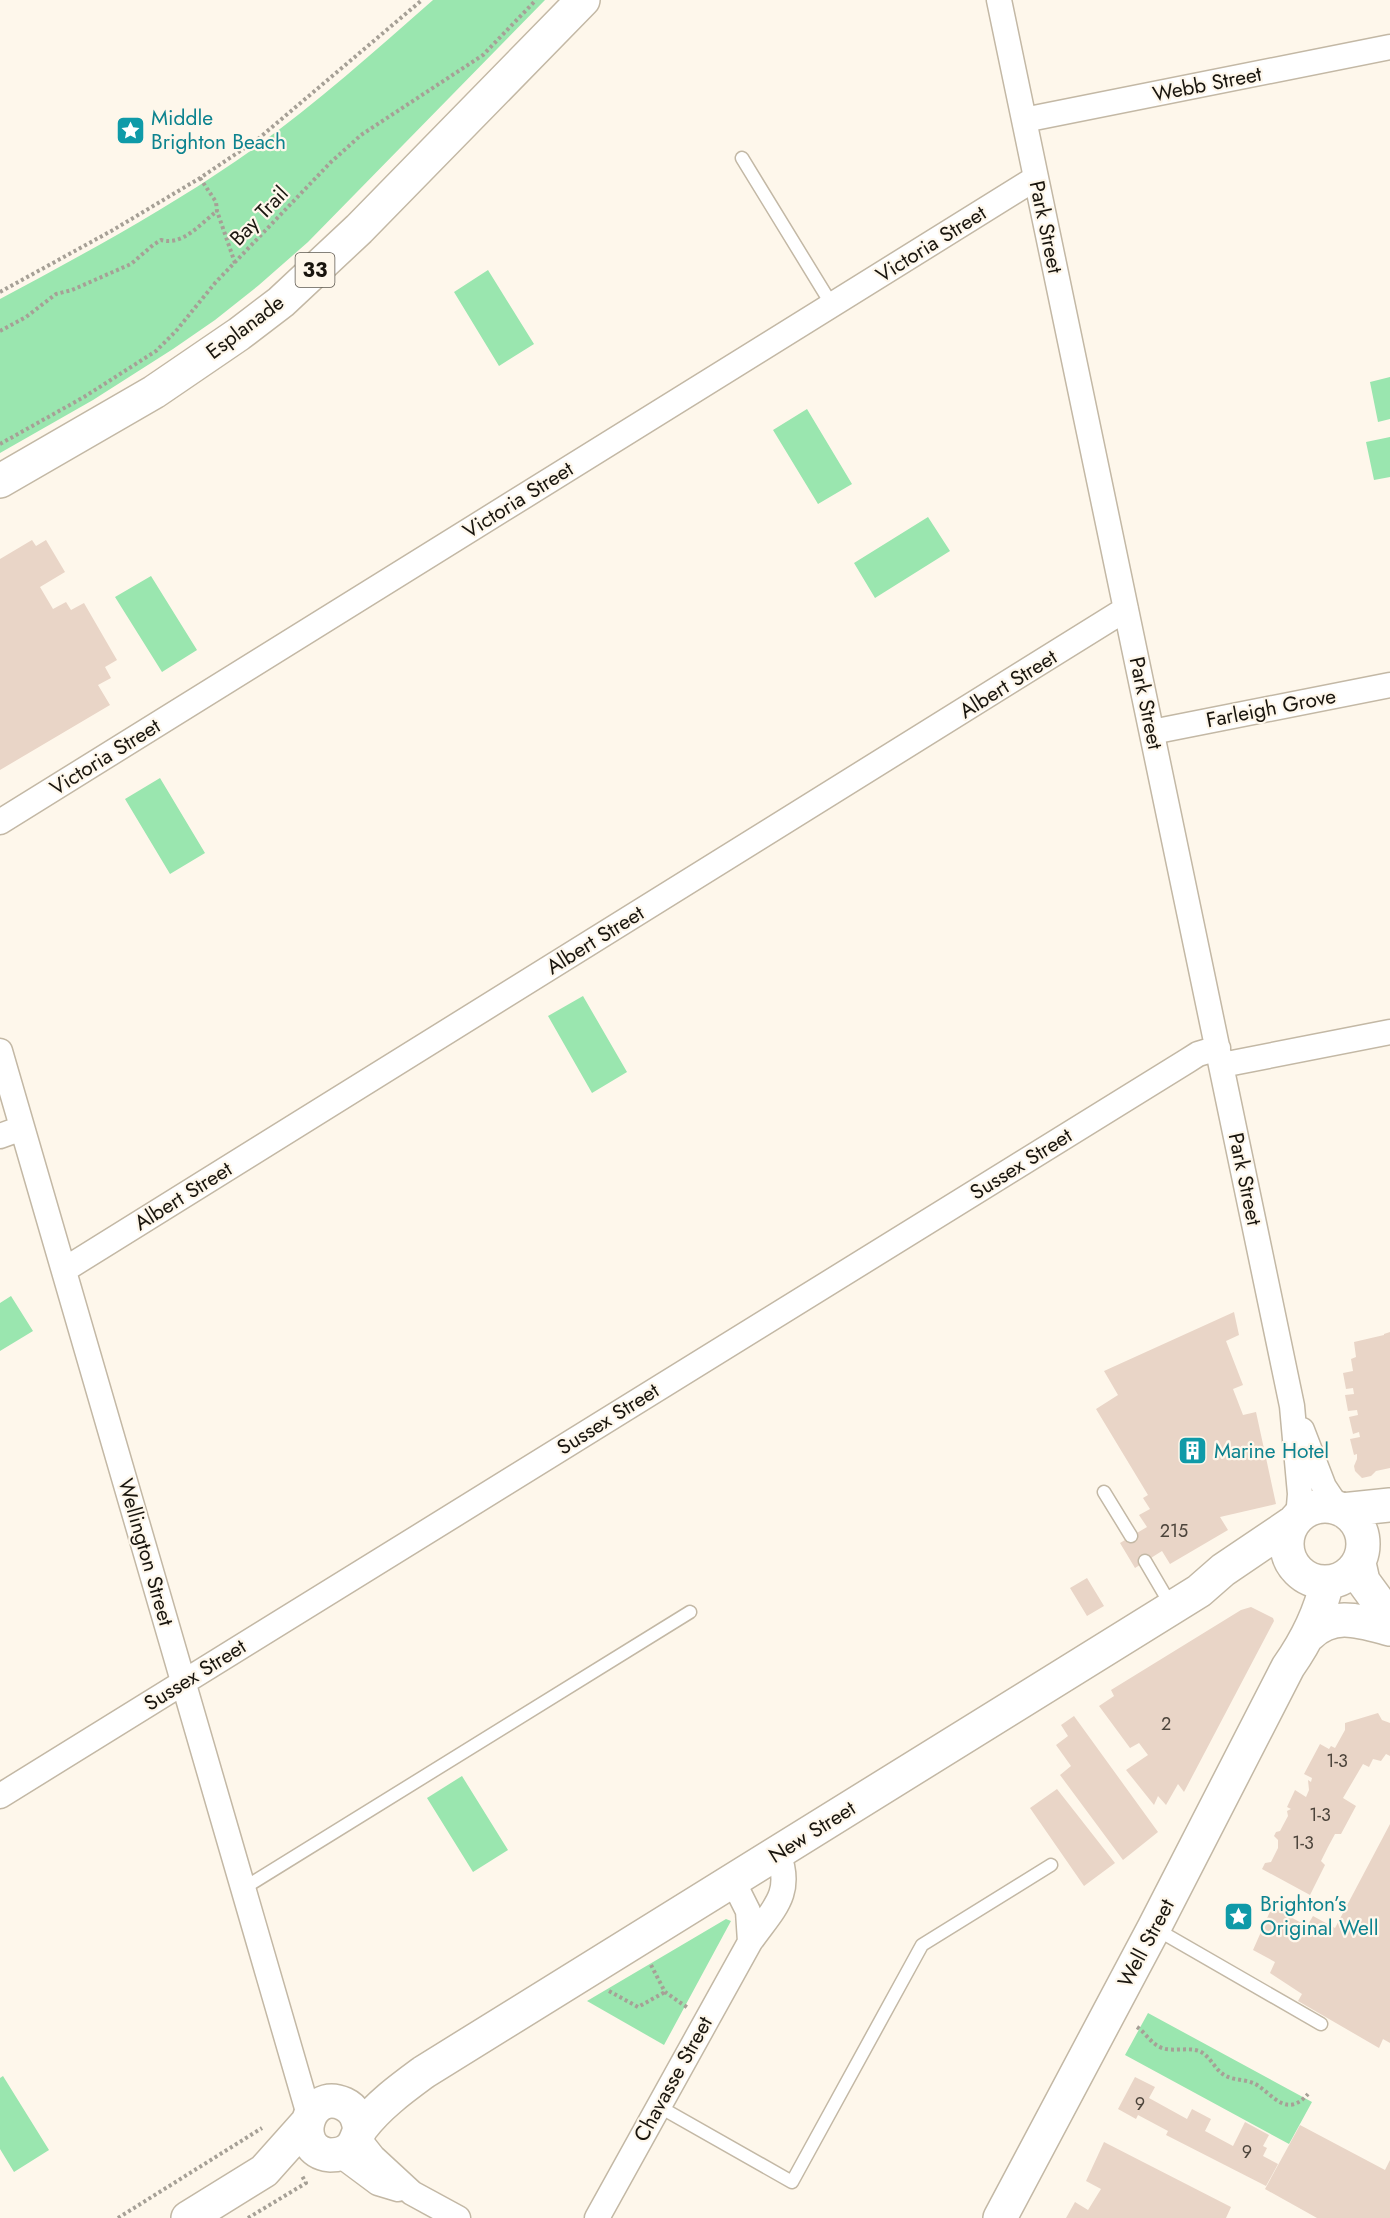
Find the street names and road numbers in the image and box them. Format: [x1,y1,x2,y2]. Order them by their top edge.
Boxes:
street label: Webb Street [1150,59,1264,109]
street label: Park Street [1022,178,1070,276]
street label: Bay Trail [223,179,295,253]
street label: Victoria Street [870,198,992,290]
road number: 33 [296,253,334,287]
street label: Esplanade [200,288,290,366]
street label: Victoria Street [457,454,579,546]
street label: Albert Street [953,642,1063,726]
street label: Park Street [1122,654,1170,752]
street label: Farleigh Grove [1204,681,1339,735]
street label: Victoria Street [44,711,166,803]
street label: Albert Street [540,898,650,982]
street label: Sussex Street [964,1121,1078,1207]
street label: Park Street [1221,1130,1269,1228]
street label: Albert Street [128,1154,238,1238]
street label: Sussex Street [551,1376,665,1462]
street label: Wellington Street [111,1475,181,1629]
street label: Sussex Street [138,1632,252,1718]
street label: New Street [763,1793,861,1871]
street label: Well Street [1110,1894,1182,1992]
street label: Chavasse Street [626,2011,720,2147]

